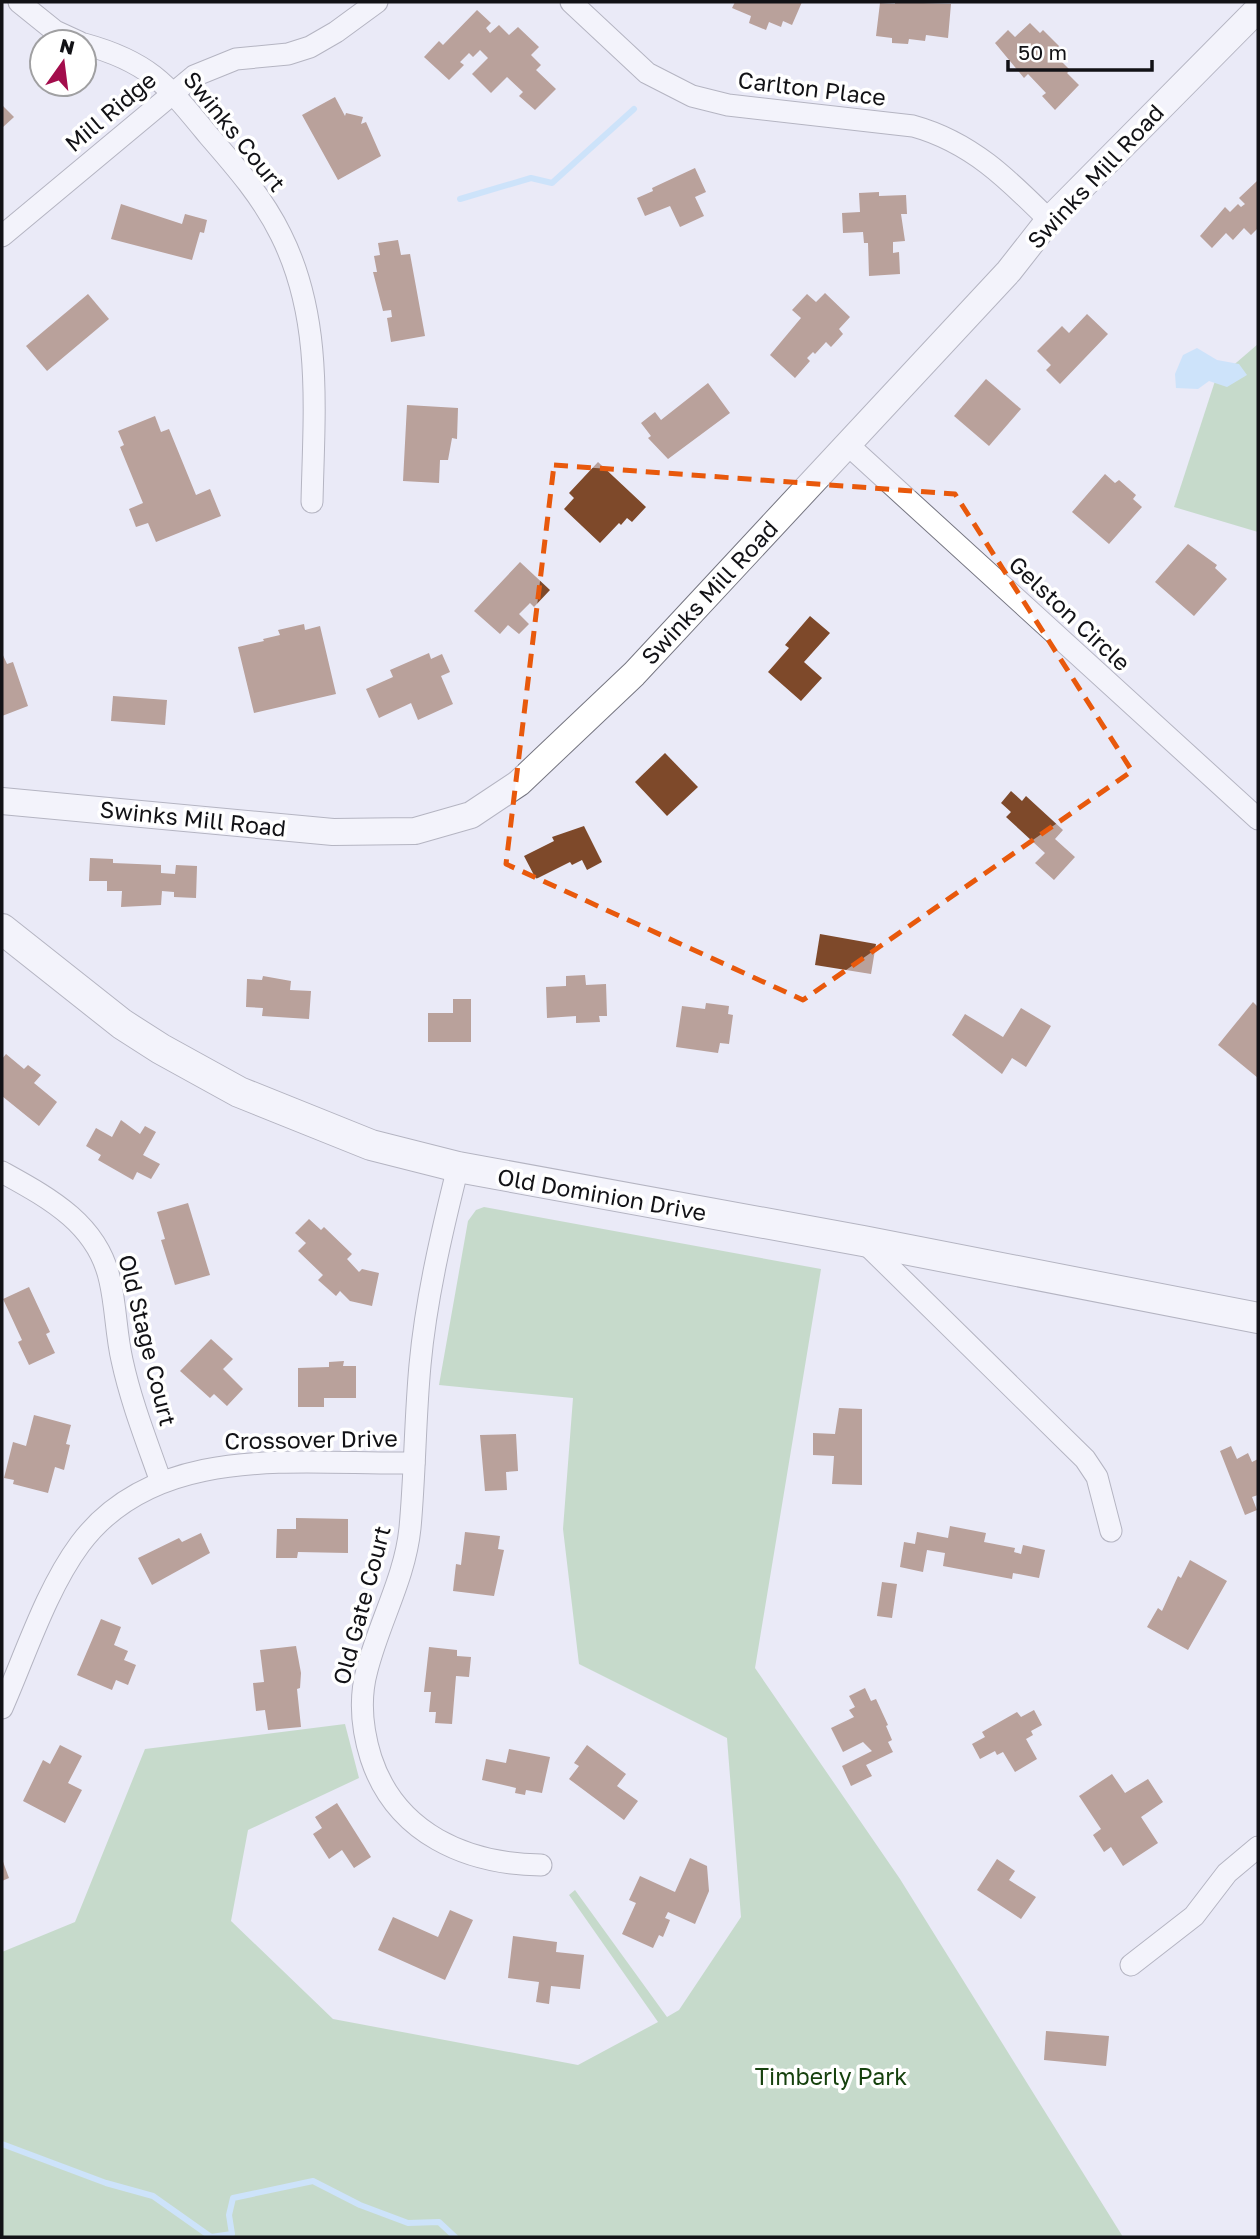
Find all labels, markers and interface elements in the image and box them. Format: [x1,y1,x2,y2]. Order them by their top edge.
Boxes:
north arrow [28,28,98,98]
scale bar [1008,28,1152,72]
text: N [57,33,77,59]
text: 50 m [1018,39,1067,65]
street label: Mill Ridge [59,65,161,157]
street label: Swinks Court [178,65,292,197]
street label: Carlton Place [736,65,888,111]
street label: Swinks Mill Road [1021,98,1169,254]
street label: Swinks Mill Road [635,514,783,670]
street label: Gelston Circle [1004,550,1136,676]
street label: Swinks Mill Road [98,794,288,842]
street label: Old Dominion Drive [495,1162,709,1226]
street label: Old Stage Court [113,1251,183,1429]
street label: Crossover Drive [224,1423,398,1455]
street label: Old Gate Court [326,1523,396,1687]
park label: Timberly Park [755,2062,907,2090]

